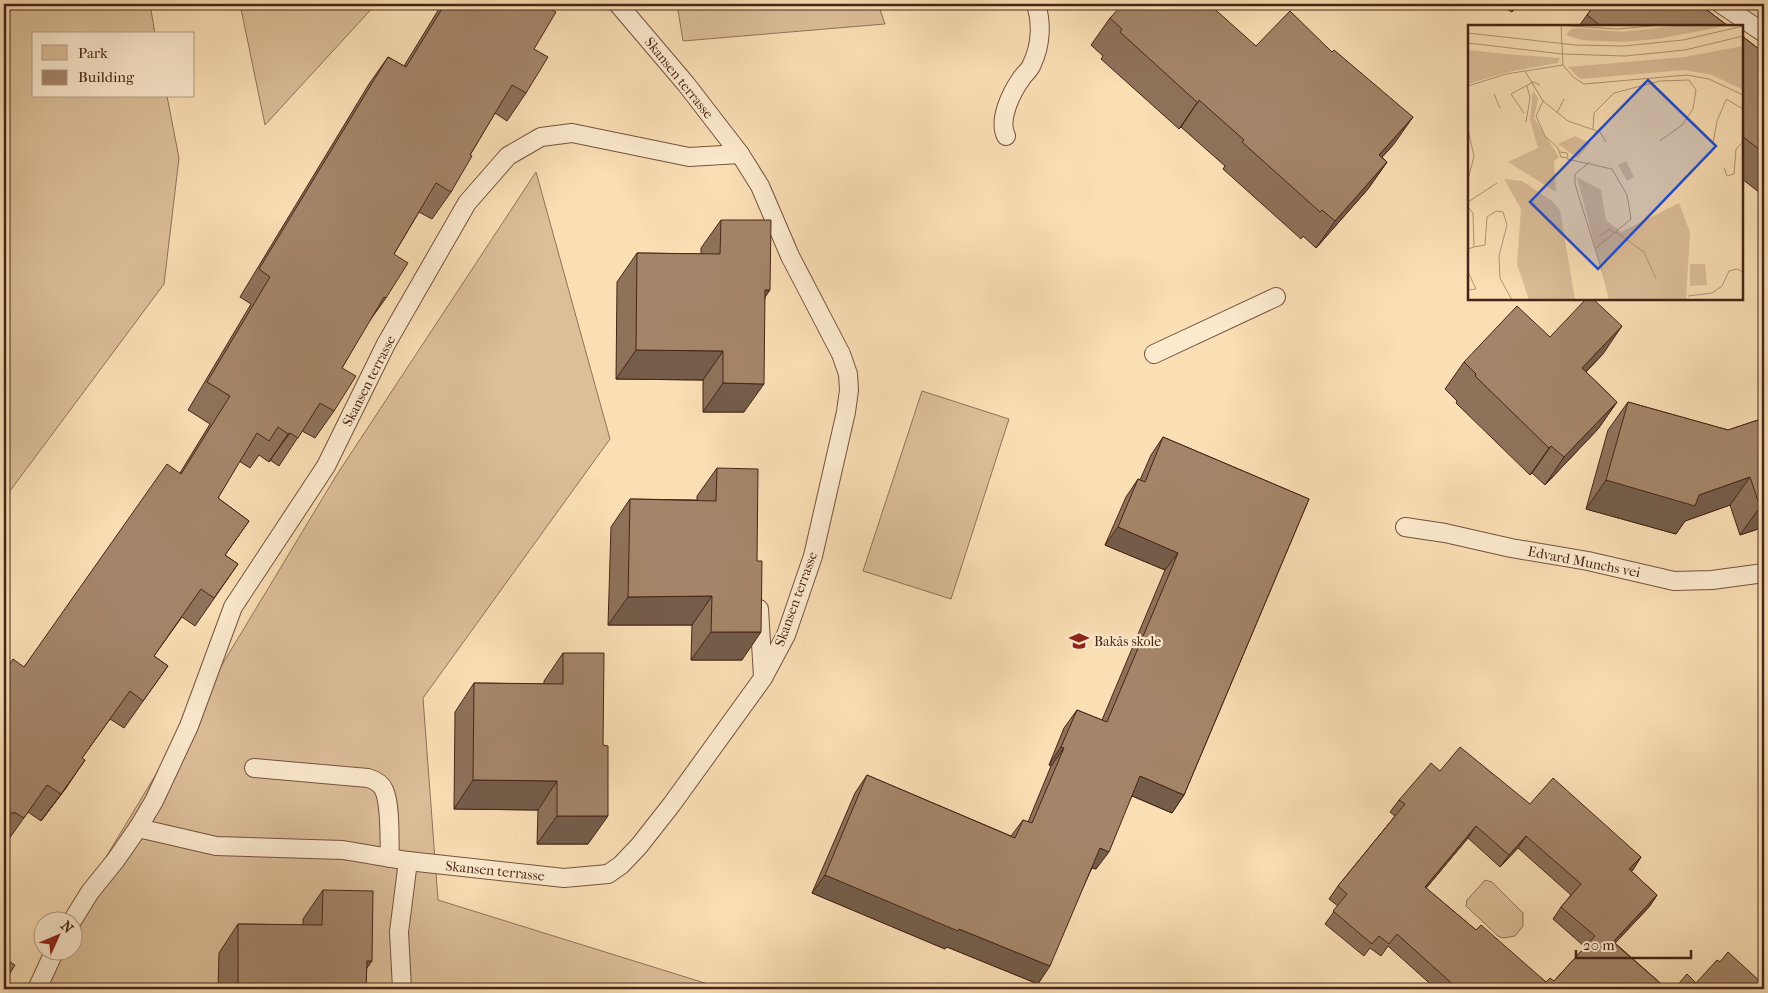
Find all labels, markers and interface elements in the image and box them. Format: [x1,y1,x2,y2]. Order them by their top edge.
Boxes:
inset map [1468,25,1743,300]
legend [32,32,195,98]
street label: Skansen terrasse [641,34,717,122]
text: Park [78,44,108,62]
text: Building [78,68,135,86]
street label: Skansen terrasse [339,333,399,429]
street label: Edvard Munchs vei [1526,543,1642,581]
street label: Skansen terrasse [771,549,821,649]
school or university icon: Bakås skole [1068,630,1090,652]
place label: Bakås skole [1094,633,1161,650]
street label: Skansen terrasse [444,857,546,885]
north arrow [32,910,82,960]
text: N [57,918,77,937]
scale bar [1576,928,1690,960]
text: 20 m [1583,936,1615,954]

